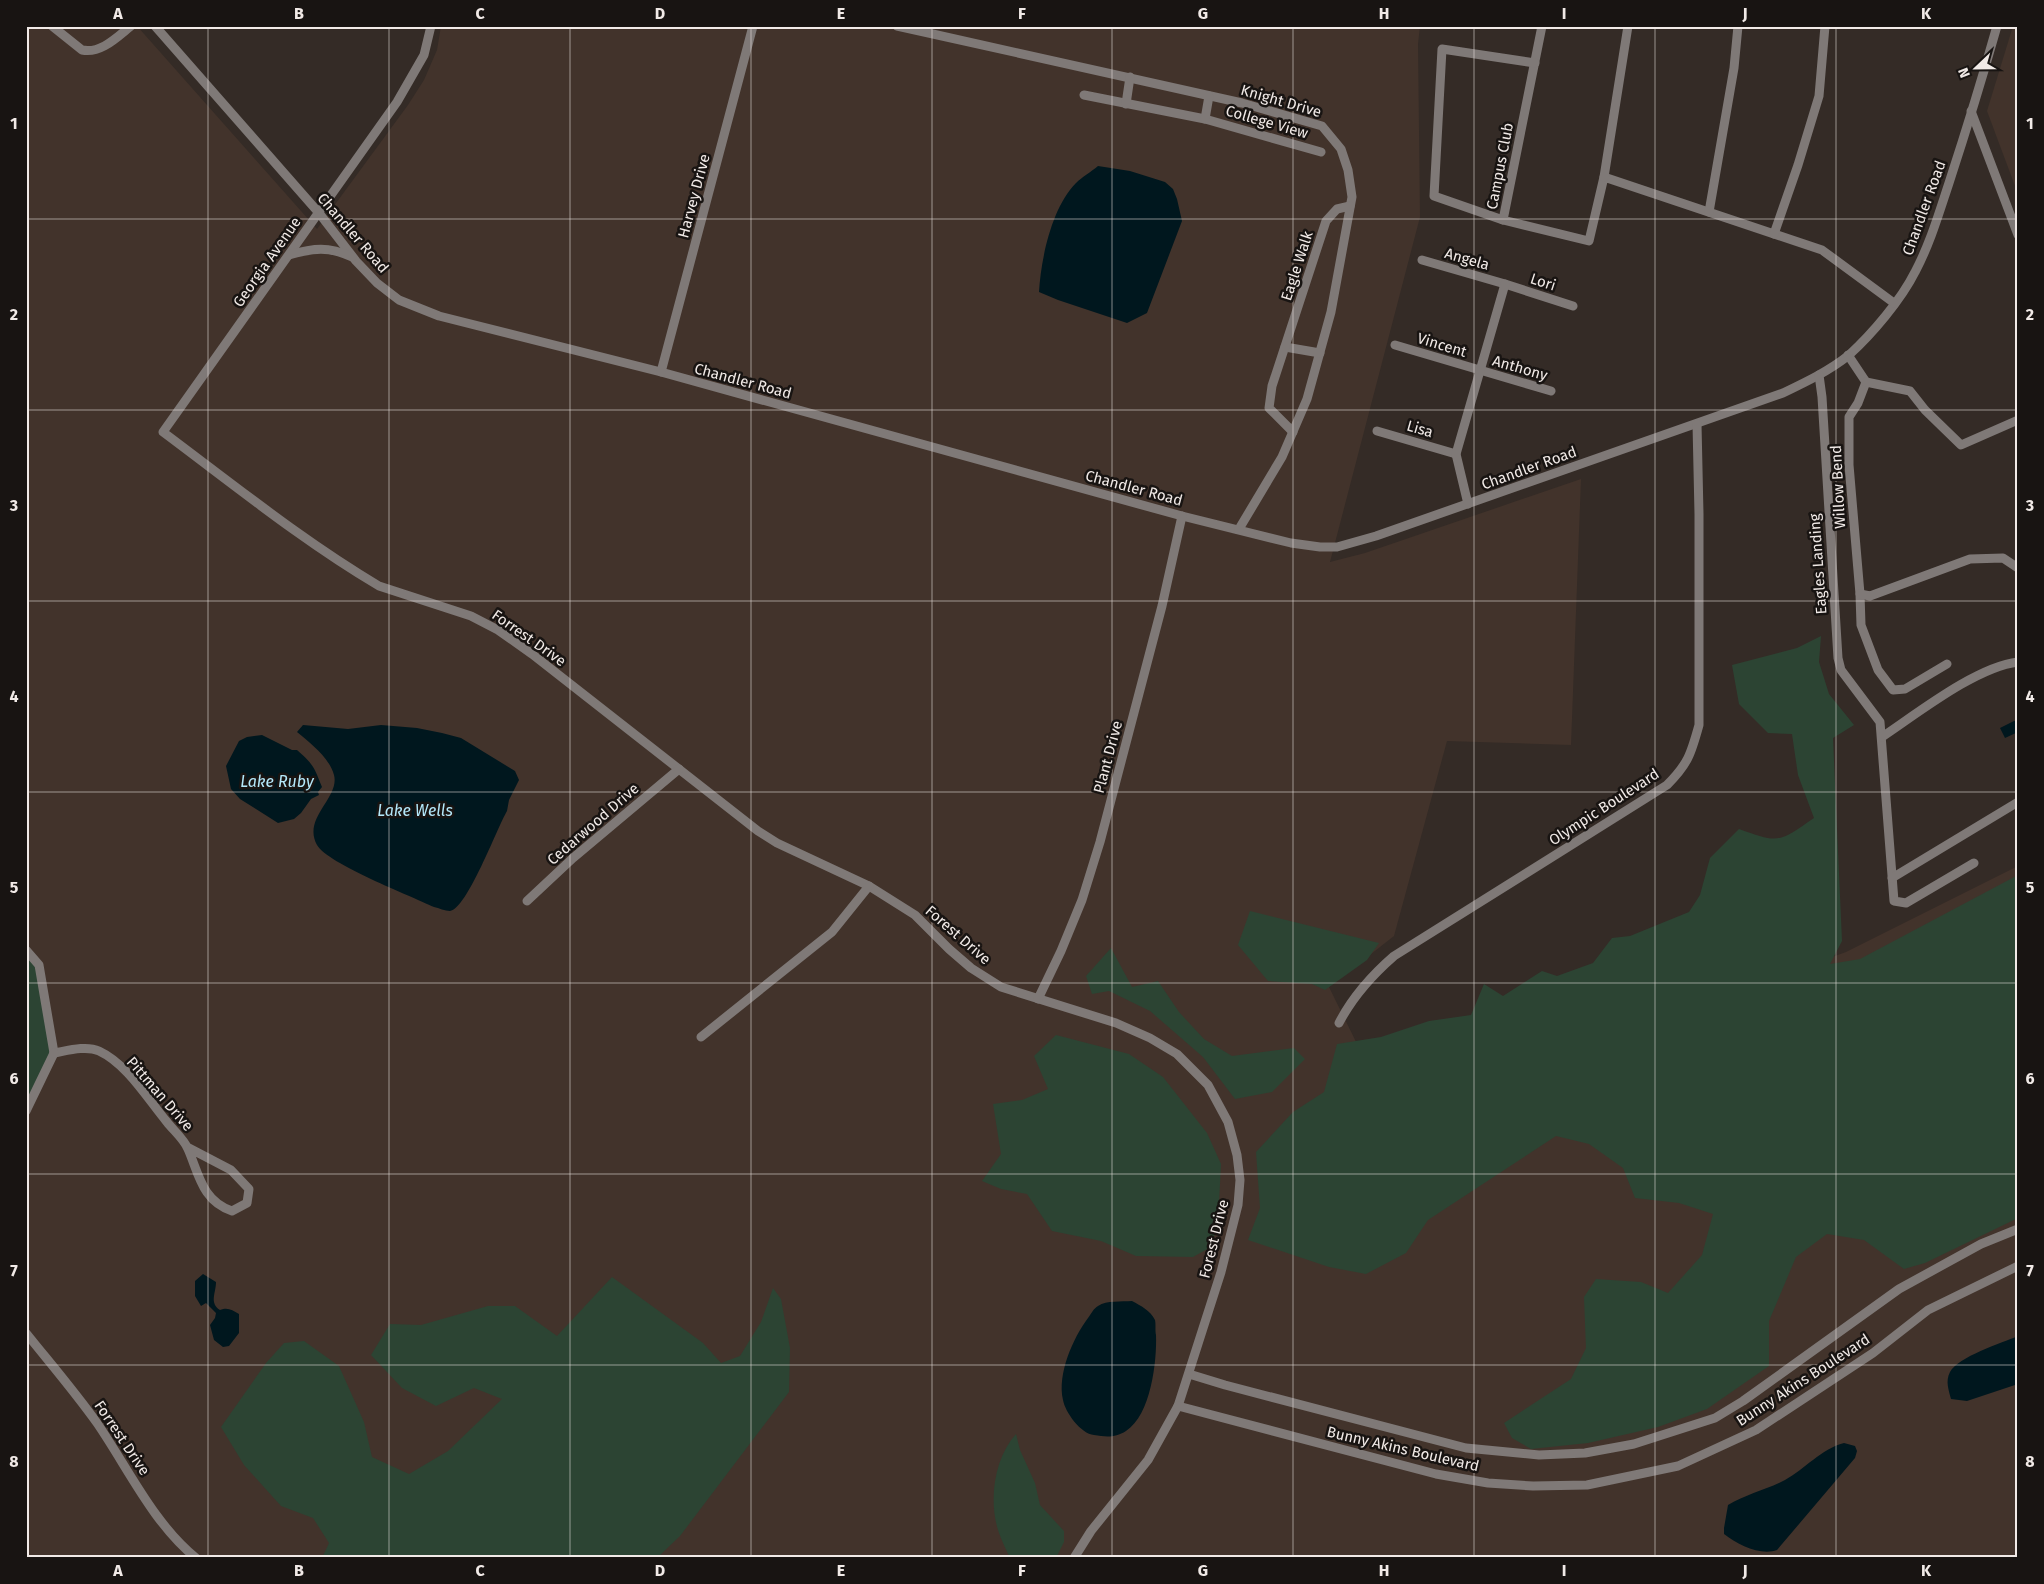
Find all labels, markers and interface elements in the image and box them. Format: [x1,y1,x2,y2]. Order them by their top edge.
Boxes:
text: A [112,4,123,23]
text: B [294,4,304,23]
text: C [475,4,485,23]
text: D [655,4,665,23]
text: E [837,4,845,23]
text: F [1018,4,1026,23]
text: G [1198,4,1208,23]
text: H [1379,4,1389,23]
text: I [1562,4,1566,23]
text: J [1741,4,1748,23]
text: K [1921,4,1932,23]
north arrow [1952,42,2002,92]
text: N [1955,65,1974,80]
street label: Knight Drive [1239,81,1323,121]
street label: College View [1224,102,1311,142]
text: 1 [10,114,18,133]
text: 1 [2026,114,2034,133]
street label: Campus Club [1483,121,1517,211]
street label: Harvey Drive [674,152,714,240]
street label: Chandler Road [1898,158,1950,258]
street label: Chandler Road [313,189,393,277]
street label: Georgia Avenue [229,213,305,311]
street label: Eagle Walk [1277,229,1317,303]
street label: Angela [1443,244,1491,274]
street label: Lori [1528,269,1558,295]
text: 2 [10,305,18,324]
text: 2 [2026,305,2034,324]
street label: Vincent [1415,329,1469,361]
street label: Anthony [1490,352,1550,385]
street label: Chandler Road [692,359,794,403]
street label: Lisa [1405,417,1435,441]
street label: Chandler Road [1479,442,1579,494]
street label: Willow Bend [1827,445,1849,529]
street label: Chandler Road [1083,466,1185,510]
text: 3 [9,496,18,515]
text: 3 [2025,496,2034,515]
street label: Eagles Landing [1805,513,1831,615]
street label: Forrest Drive [488,606,570,670]
text: 4 [9,687,19,706]
text: 4 [2025,687,2035,706]
street label: Plant Drive [1090,719,1126,795]
street label: Olympic Boulevard [1546,765,1662,849]
water label: Lake Ruby [240,772,315,791]
street label: Cedarwood Drive [543,779,643,869]
water label: Lake Wells [377,801,453,820]
text: 5 [10,878,19,897]
text: 5 [2026,878,2035,897]
street label: Forest Drive [922,902,994,968]
street label: Pittman Drive [123,1053,197,1135]
text: 6 [9,1069,19,1088]
text: 6 [2025,1069,2035,1088]
street label: Forest Drive [1196,1198,1232,1280]
text: 7 [10,1261,18,1280]
text: 7 [2026,1261,2034,1280]
street label: Bunny Akins Boulevard [1733,1330,1873,1430]
street label: Forrest Drive [90,1397,154,1479]
street label: Bunny Akins Boulevard [1325,1423,1481,1475]
text: 8 [9,1452,19,1471]
text: 8 [2025,1452,2035,1471]
text: A [112,1561,123,1580]
text: B [294,1561,304,1580]
text: C [475,1561,485,1580]
text: D [655,1561,665,1580]
text: E [837,1561,845,1580]
text: F [1018,1561,1026,1580]
text: G [1198,1561,1208,1580]
text: H [1379,1561,1389,1580]
text: I [1562,1561,1566,1580]
text: J [1741,1561,1748,1580]
text: K [1921,1561,1932,1580]

